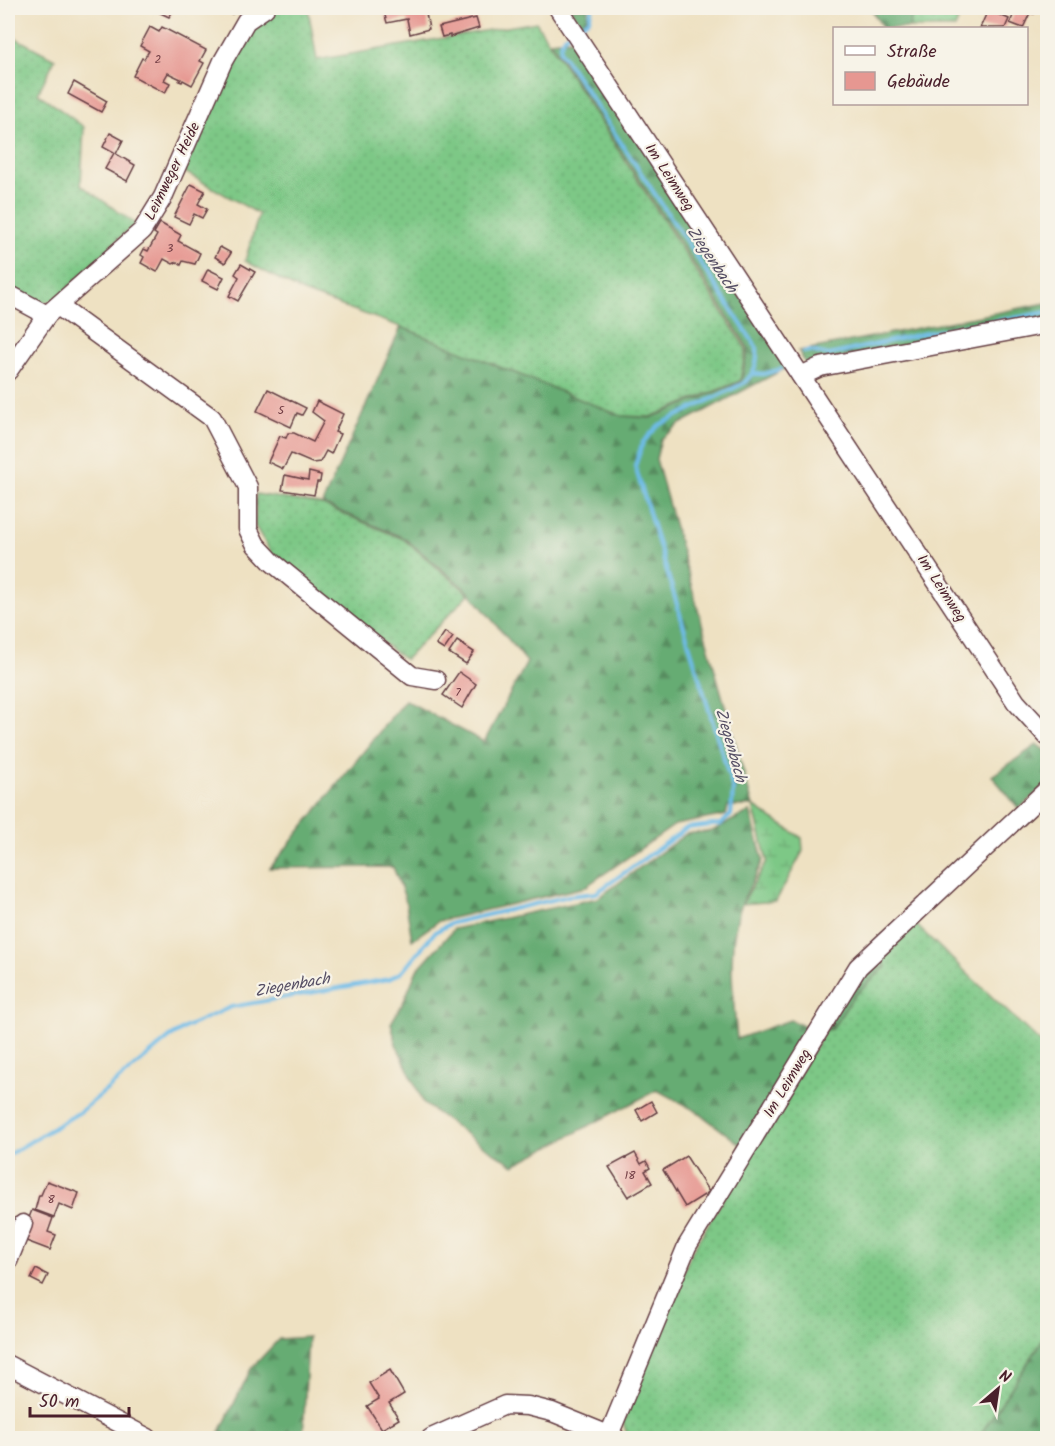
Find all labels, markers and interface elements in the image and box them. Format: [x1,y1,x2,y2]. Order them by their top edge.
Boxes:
legend [833,27,1028,105]
text: Straße [887,38,937,67]
house number: 2 [155,50,162,69]
text: Gebäude [887,68,950,97]
street label: Leimweger Heide [139,118,207,225]
street label: Im Leimweg [638,139,700,216]
water label: Ziegenbach [680,221,744,299]
house number: 3 [167,239,174,258]
house number: 5 [278,401,286,420]
street label: Im Leimweg [910,550,972,627]
house number: 7 [455,683,461,702]
water label: Ziegenbach [708,706,753,787]
water label: Ziegenbach [253,966,333,1004]
street label: Im Leimweg [758,1044,818,1123]
house number: 18 [625,1166,636,1185]
house number: 8 [47,1190,55,1209]
north arrow [968,1359,1028,1419]
text: N [994,1364,1015,1391]
scale bar [30,1380,129,1418]
text: 50 m [39,1388,79,1417]

